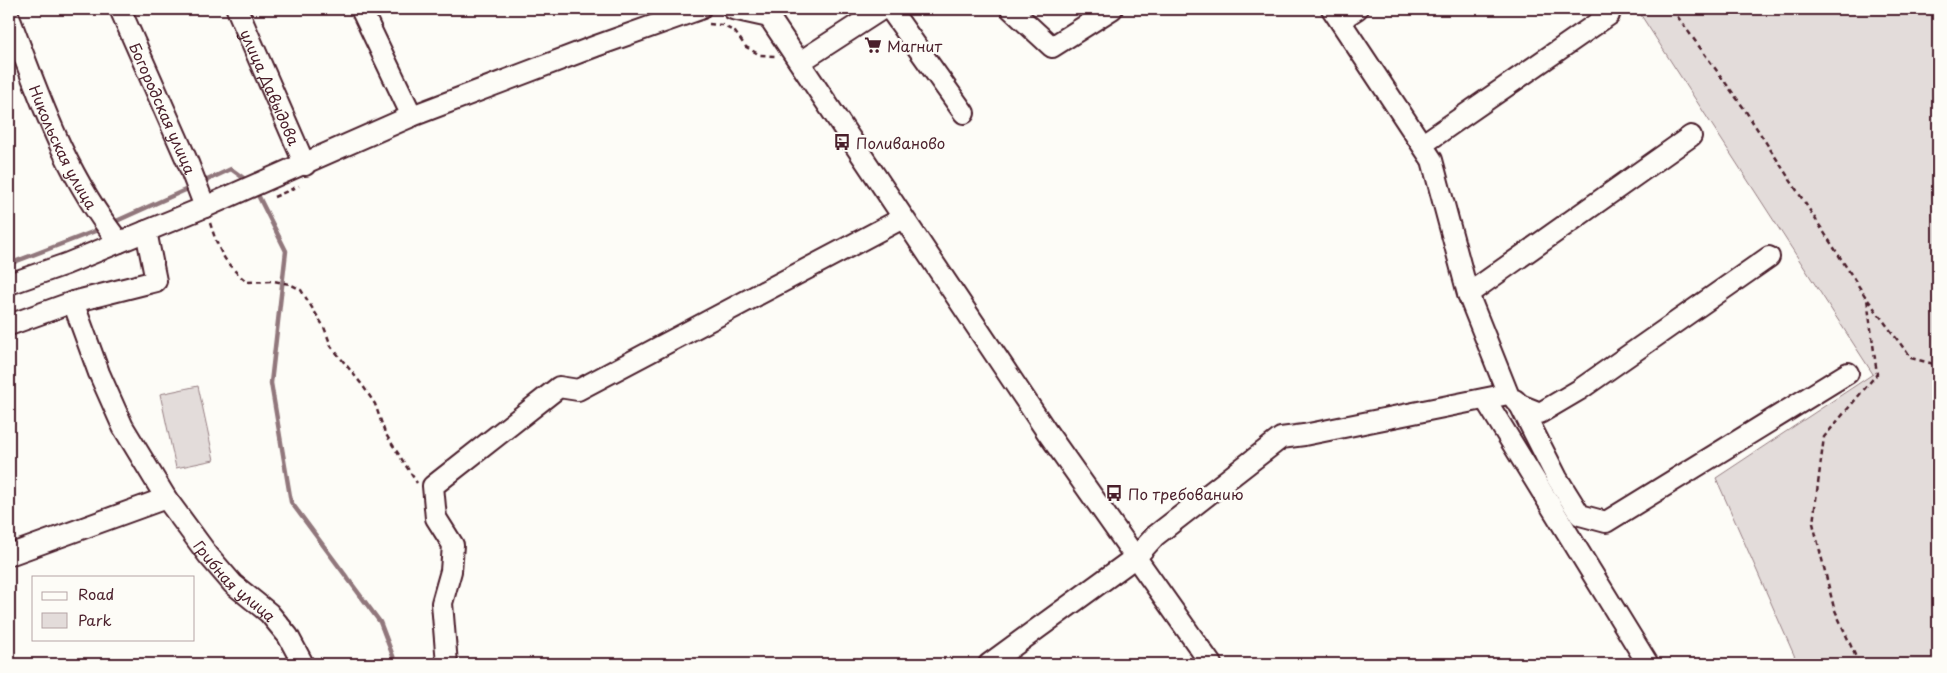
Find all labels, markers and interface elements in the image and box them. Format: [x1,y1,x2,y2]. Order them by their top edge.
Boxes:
street label: улица Давыдова [235,25,307,149]
place label: Магнит [887,34,942,57]
supermarket icon: Магнит [863,35,883,55]
street label: Богородская улица [124,38,203,178]
street label: Никольская улица [24,81,104,214]
place label: Поливаново [856,131,945,154]
bus stop icon: Поливаново [832,132,852,152]
place label: По требованию [1128,482,1243,505]
bus stop icon: По требованию [1104,483,1124,503]
street label: Грибная улица [189,535,283,626]
legend [32,576,195,640]
text: Road [78,582,114,605]
text: Park [78,608,112,631]

